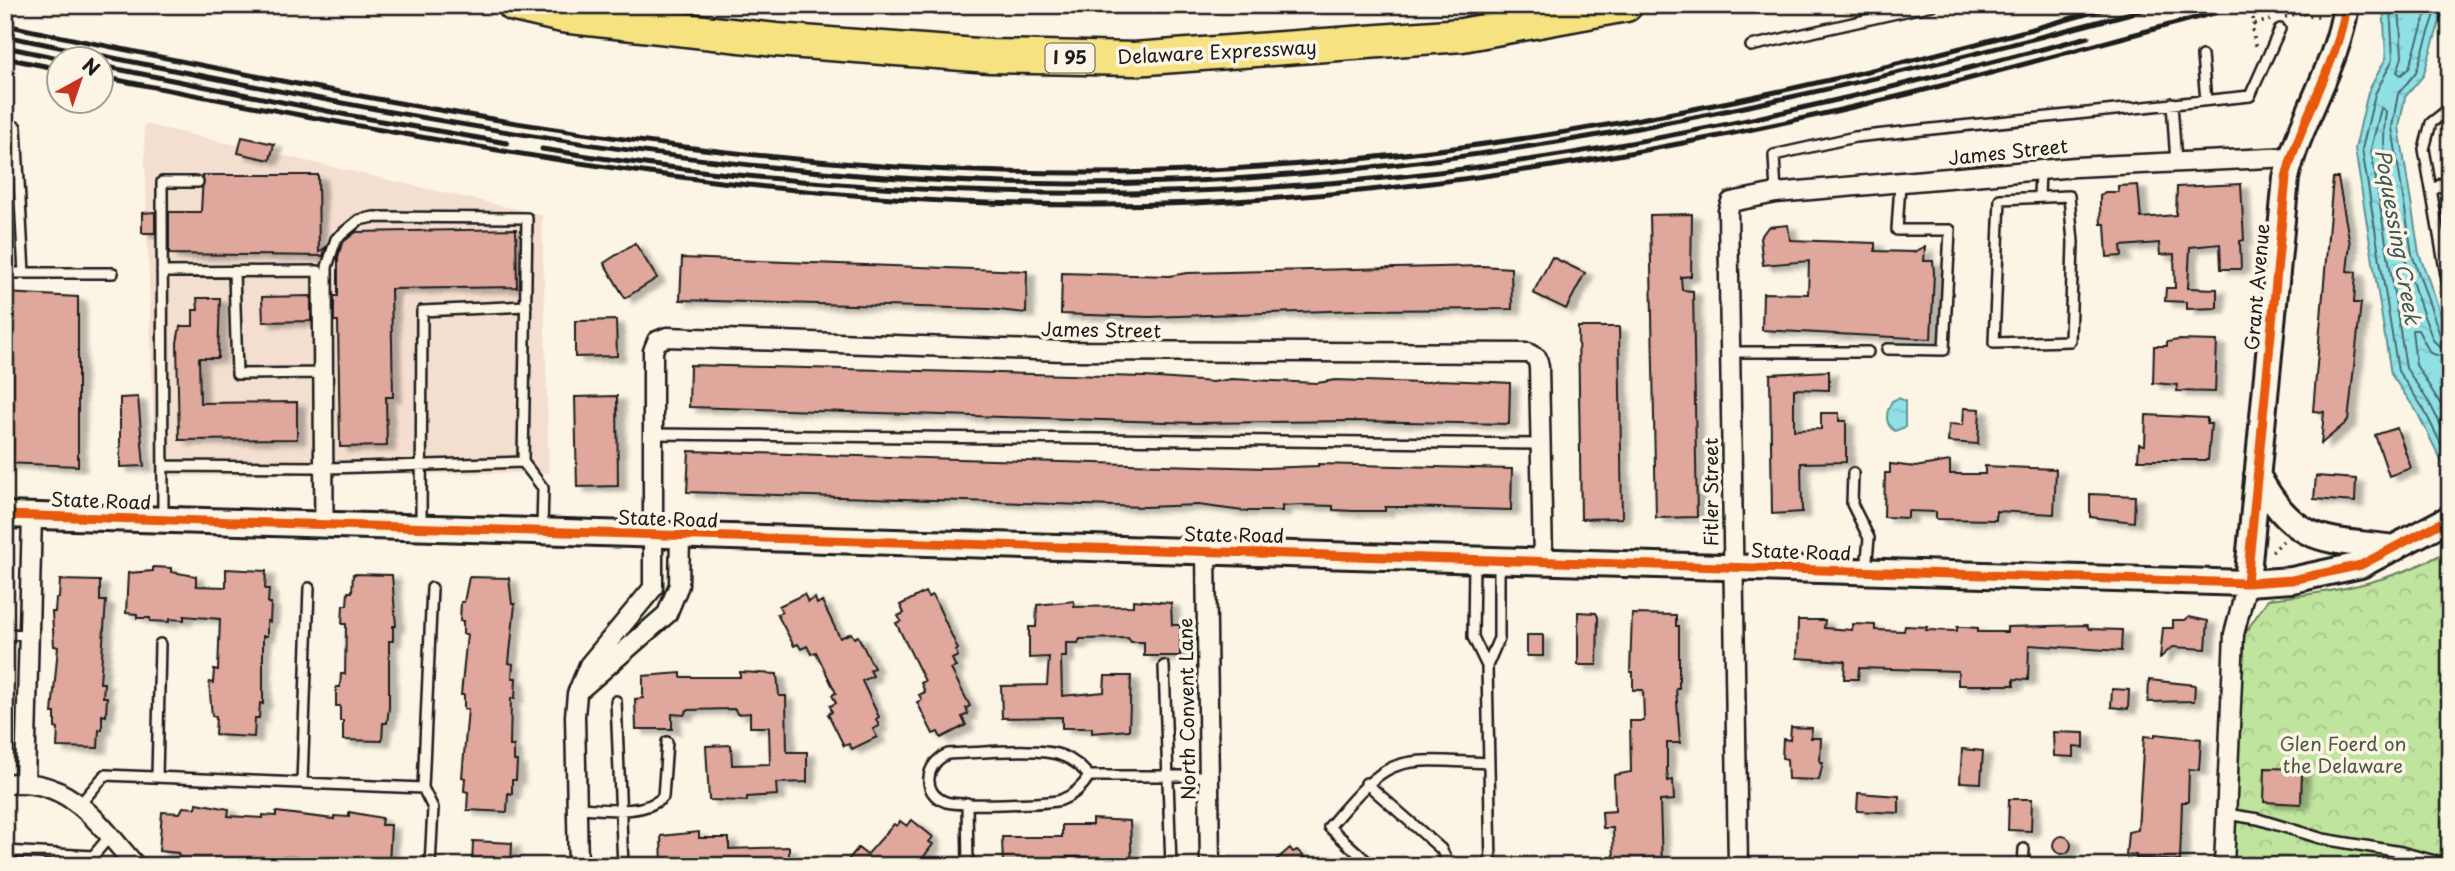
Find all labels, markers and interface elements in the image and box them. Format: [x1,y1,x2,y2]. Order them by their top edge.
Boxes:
street label: Delaware Expressway [1117,32,1317,70]
road number: I 95 [1046,44,1094,72]
north arrow [46,46,116,116]
text: N [77,51,106,82]
street label: James Street [1947,131,2069,171]
water label: Poquessing Creek [2368,146,2430,328]
street label: Grant Avenue [2237,222,2275,351]
street label: James Street [1041,314,1162,344]
street label: Fitler Street [1696,437,1724,546]
street label: State Road [50,484,152,516]
street label: State Road [617,502,719,534]
street label: State Road [1183,519,1285,549]
street label: State Road [1750,535,1852,567]
street label: North Convent Lane [1170,618,1202,800]
park label: Glen Foerd on the Delaware [2279,729,2407,779]

